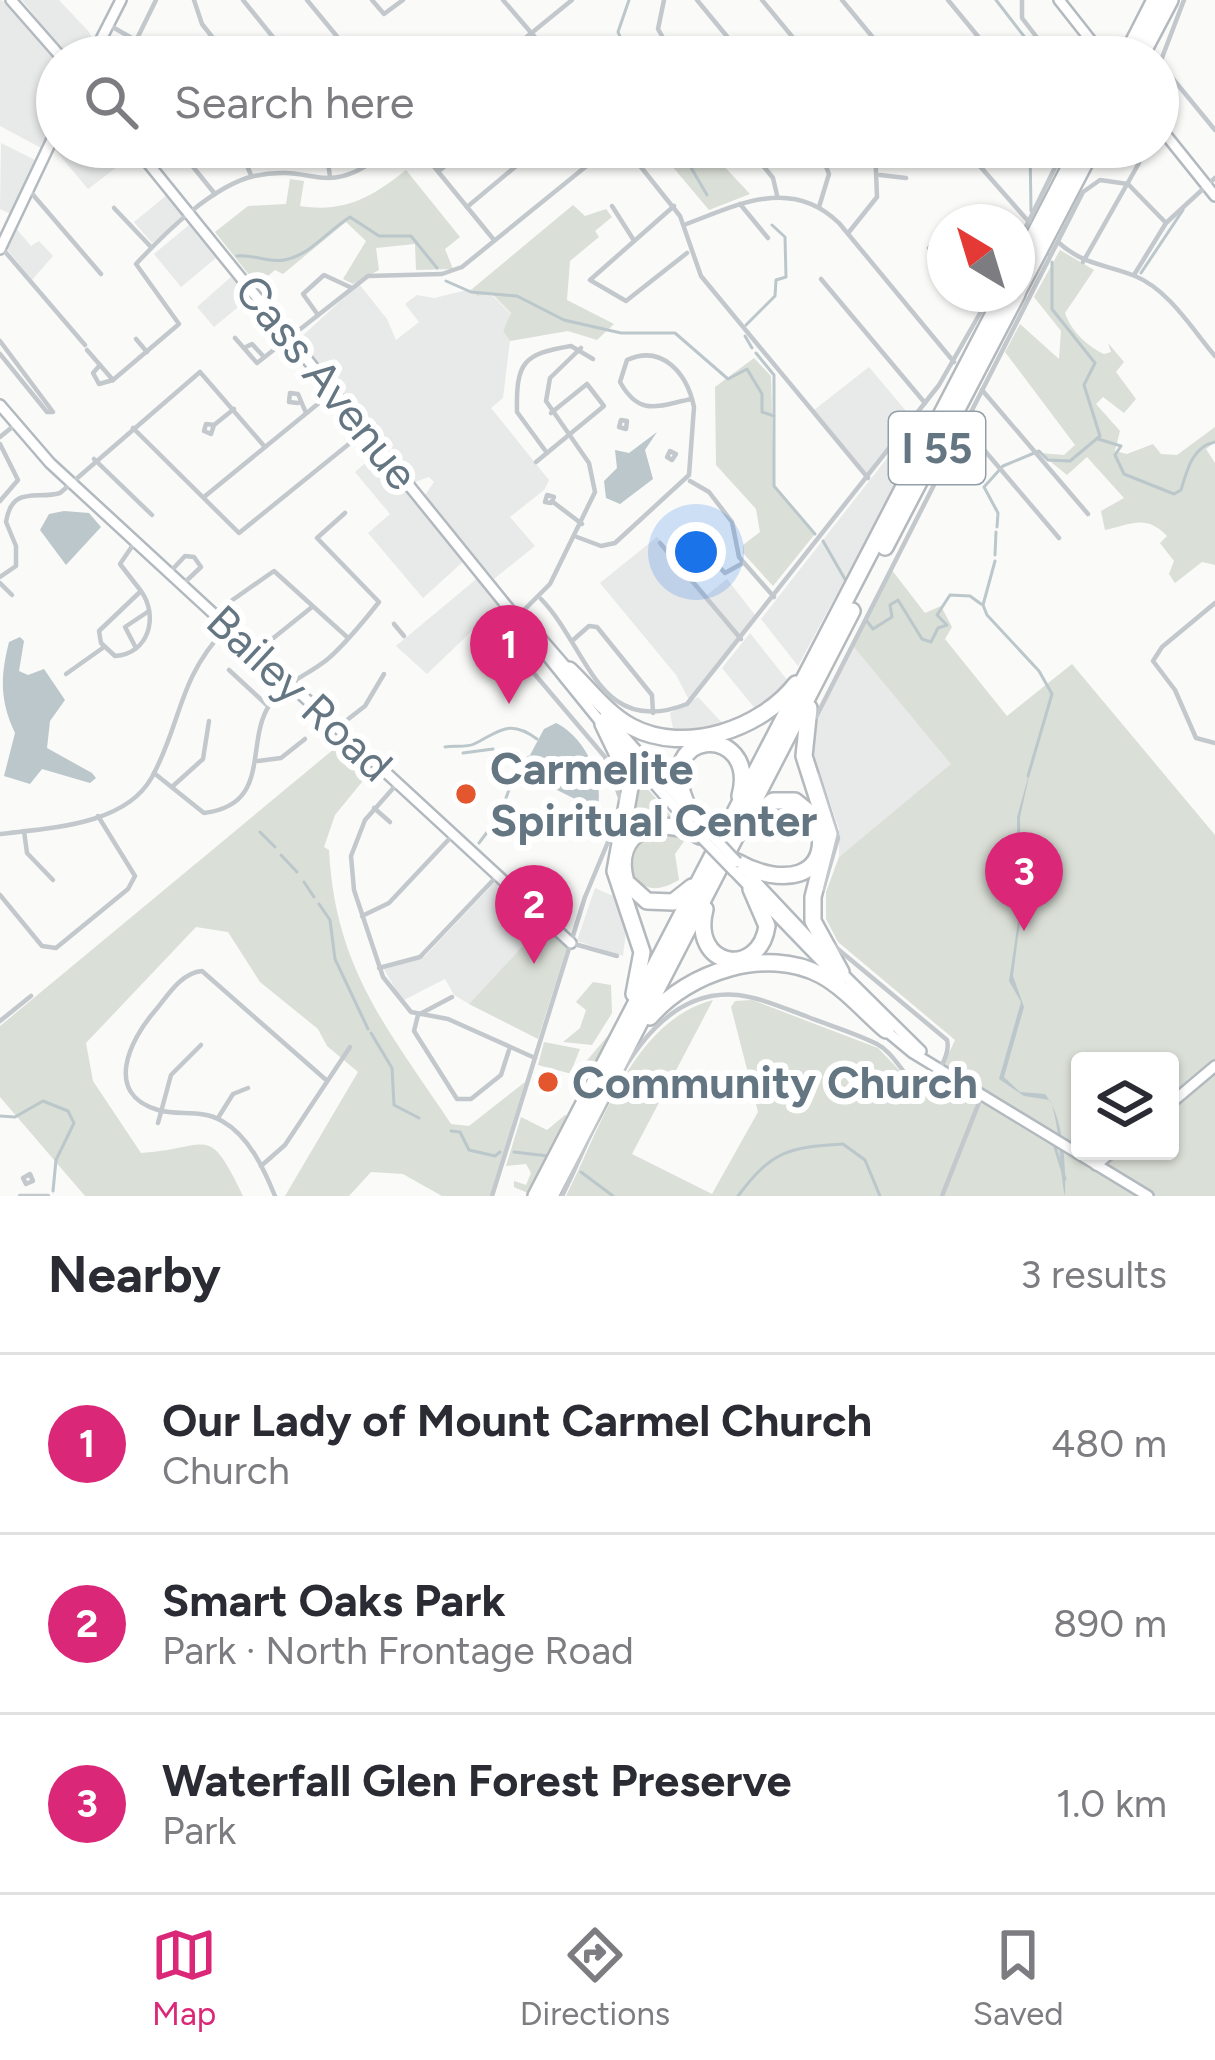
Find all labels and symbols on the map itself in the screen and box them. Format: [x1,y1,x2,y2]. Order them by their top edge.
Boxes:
north arrow [927,204,1035,312]
street label: Cass Avenue [224,264,430,500]
road number: I 55 [889,412,985,484]
your location [666,522,726,582]
street label: Bailey Road [196,594,404,792]
pin: 1 [470,605,548,704]
place label: Carmelite Spiritual Center [490,741,817,847]
marker: Carmelite Spiritual Center [453,781,479,807]
pin: 3 [985,832,1063,931]
pin: 2 [495,865,573,964]
place label: Community Church [572,1055,978,1109]
marker: Community Church [535,1069,561,1095]

